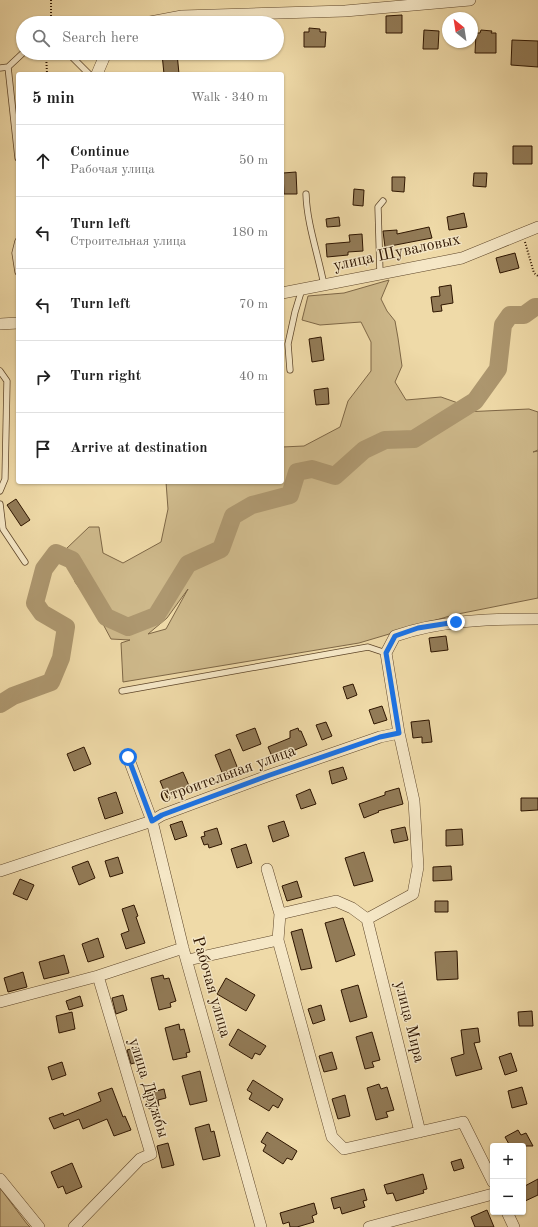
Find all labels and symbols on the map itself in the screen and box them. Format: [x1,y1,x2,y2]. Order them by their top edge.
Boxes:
north arrow [442,12,478,48]
street label: улица Шуваловых [332,232,462,274]
route end [447,613,465,631]
street label: Строительная улица [158,743,298,807]
route start [119,748,137,766]
street label: Рабочая улица [189,935,233,1039]
street label: улица Мира [391,979,427,1065]
street label: улица Дружбы [125,1036,171,1140]

